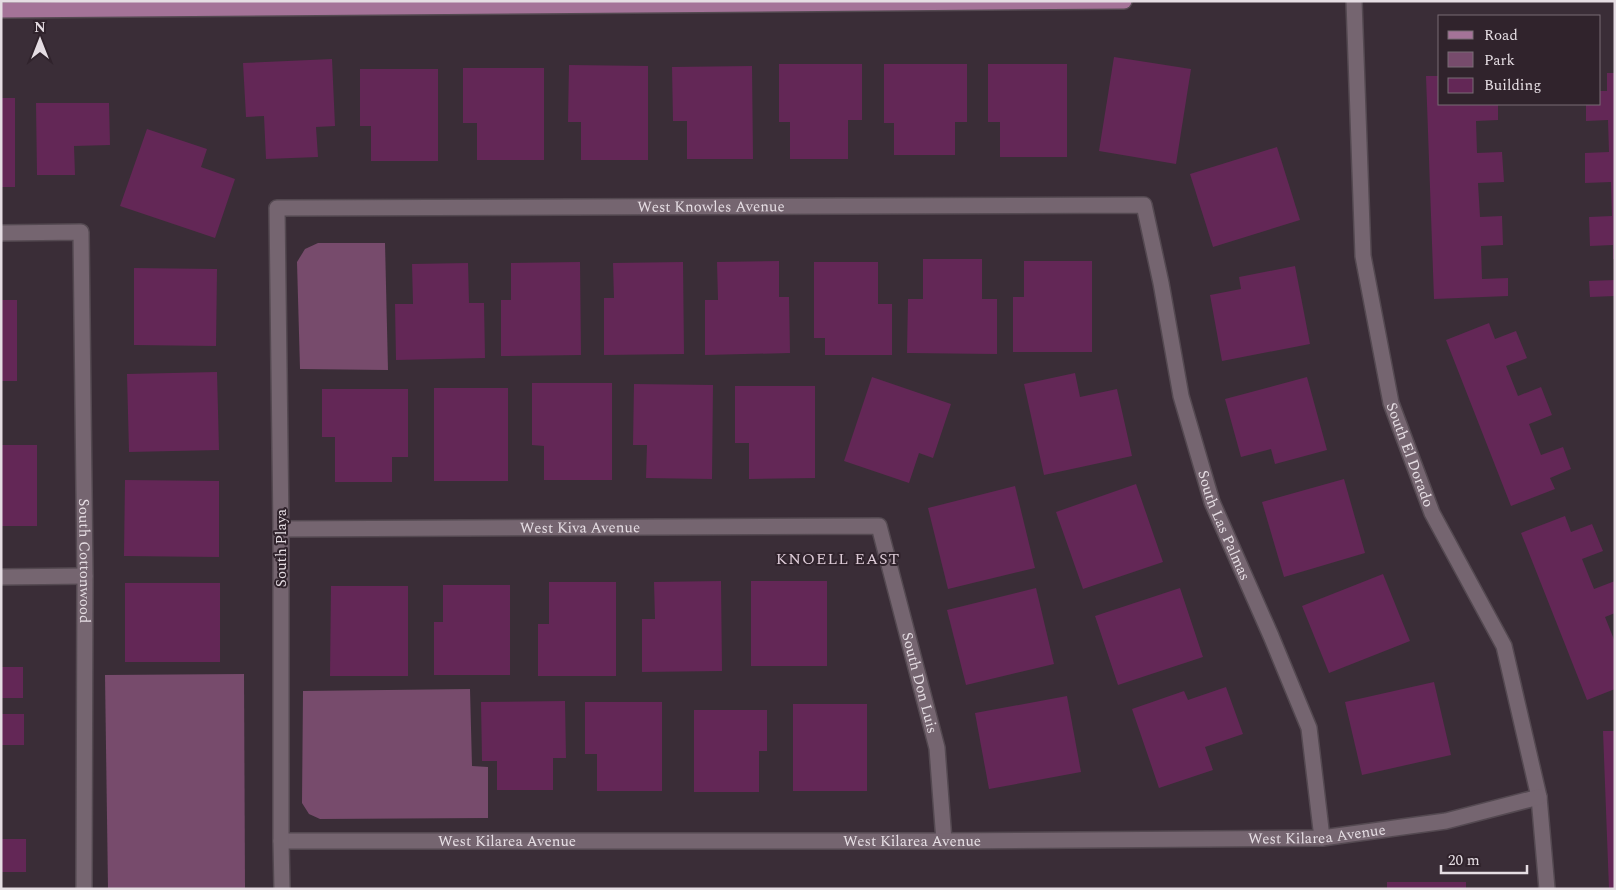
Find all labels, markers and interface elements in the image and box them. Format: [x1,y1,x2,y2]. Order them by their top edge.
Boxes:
north arrow [15,15,65,65]
legend [1438,15,1601,105]
text: N [34,17,46,38]
text: Road [1484,24,1518,47]
text: Park [1484,49,1515,72]
text: Building [1484,74,1541,97]
street label: West Knowles Avenue [637,195,785,218]
street label: South El Dorado [1380,399,1440,510]
street label: South Las Palmas [1192,467,1257,584]
street label: South Cottonwood [73,498,97,624]
street label: South Playa [270,508,293,587]
street label: West Kiva Avenue [520,516,640,539]
district label: KNOELL EAST [776,547,900,571]
street label: South Don Luis [896,630,944,736]
street label: West Kilarea Avenue [1248,818,1387,850]
street label: West Kilarea Avenue [843,829,981,853]
street label: West Kilarea Avenue [438,830,576,853]
scale bar [1441,842,1527,874]
text: 20 m [1448,849,1480,872]

